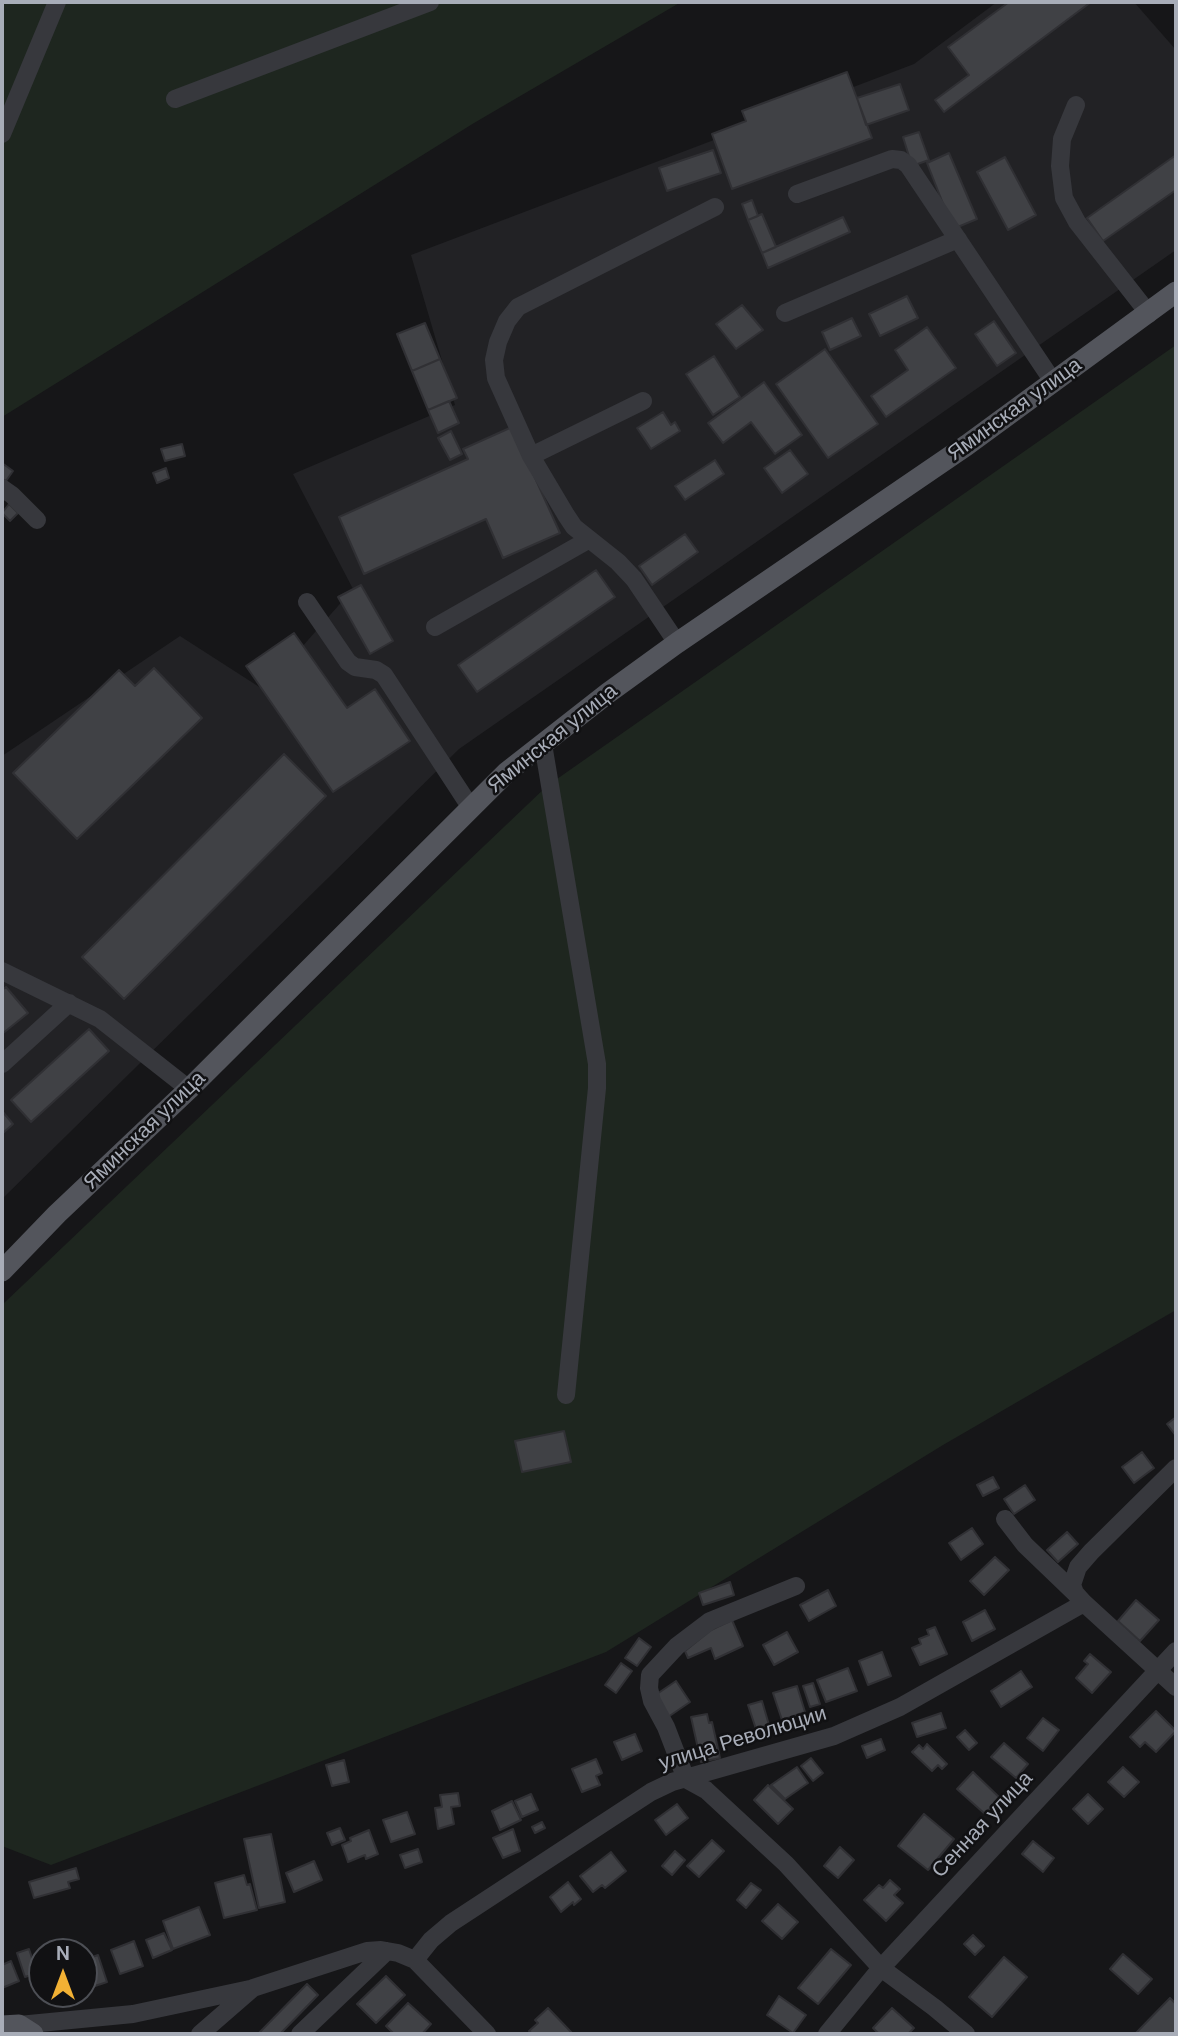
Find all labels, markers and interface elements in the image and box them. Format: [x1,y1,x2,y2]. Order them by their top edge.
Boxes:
street label: Яминская улица [943,353,1087,467]
street label: Яминская улица [483,679,623,799]
street label: Яминская улица [79,1067,211,1195]
street label: улица Революции [656,1702,830,1776]
street label: Сенная улица [927,1767,1039,1883]
north arrow [28,1938,98,2008]
text: N [56,1941,70,1966]

